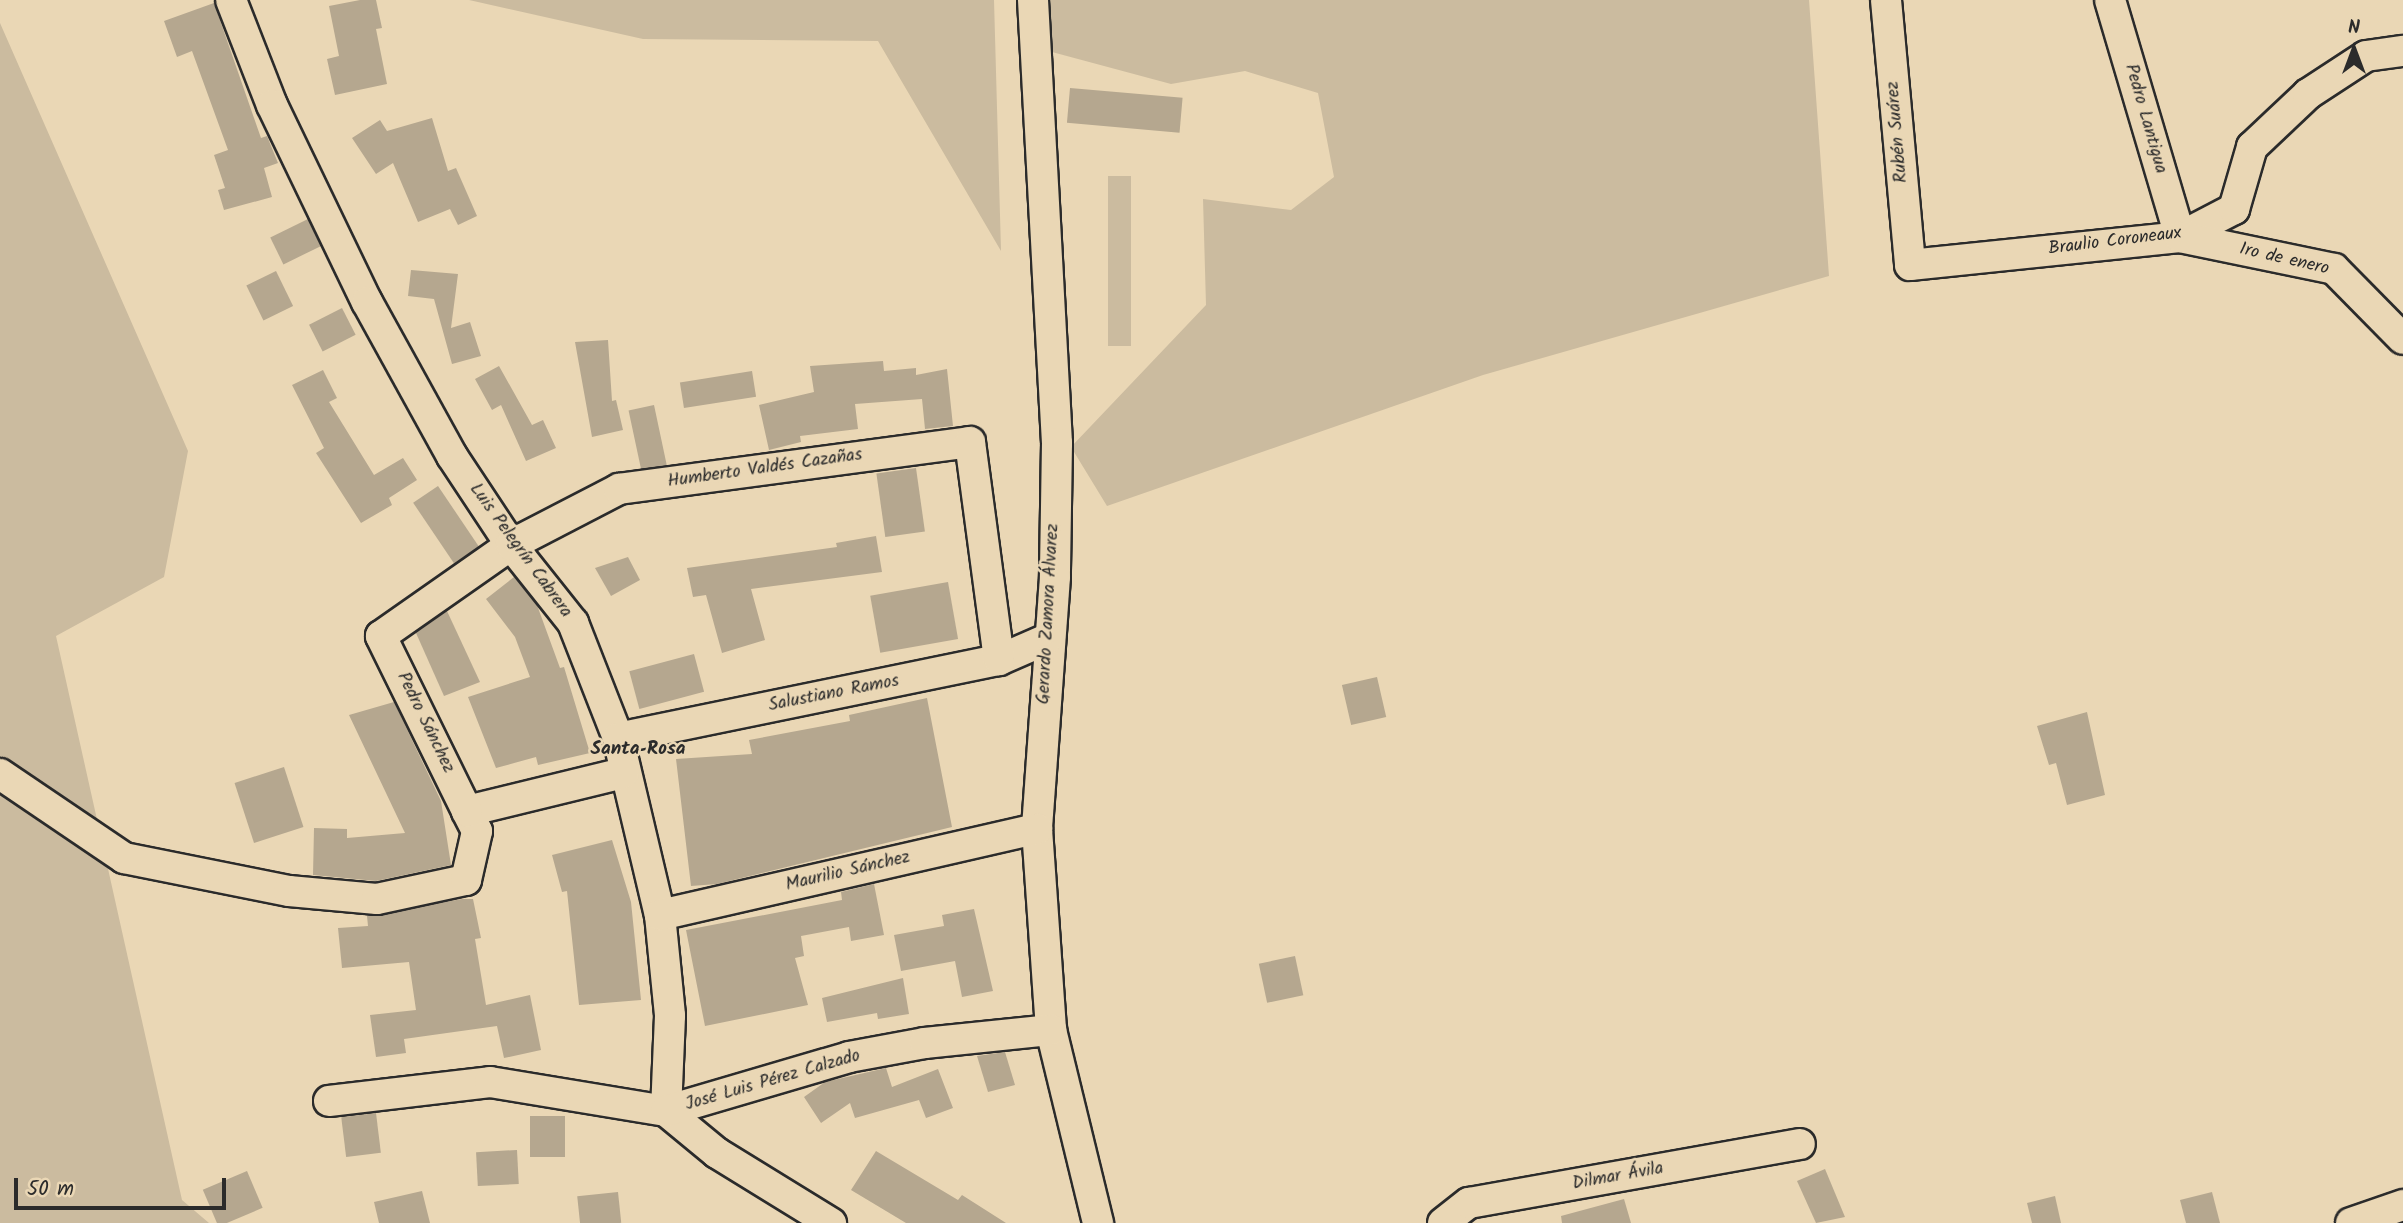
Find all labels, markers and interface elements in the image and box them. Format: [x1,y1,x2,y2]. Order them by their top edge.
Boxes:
text: N [2348,13,2360,43]
north arrow [2319,14,2389,84]
street label: Pedro Lantigua [2119,62,2171,176]
street label: Rubén Suárez [1883,80,1913,184]
street label: Braulio Coroneaux [2047,223,2183,261]
street label: 1ro de enero [2237,239,2331,281]
street label: Humberto Valdés Cazañas [666,445,864,493]
street label: Luis Pelegrín Cabrera [464,480,576,622]
street label: Gerardo Zamora Álvarez [1033,523,1065,705]
street label: Pedro Sánchez [391,669,459,777]
street label: Salustiano Ramos [767,671,901,717]
district label: Santa Rosa [591,739,685,761]
street label: Maurilio Sánchez [784,847,912,897]
street label: José Luis Pérez Calzado [683,1046,863,1116]
street label: Dilmar Ávila [1571,1158,1665,1196]
scale bar [18,1164,229,1208]
text: 50 m [27,1173,74,1206]

